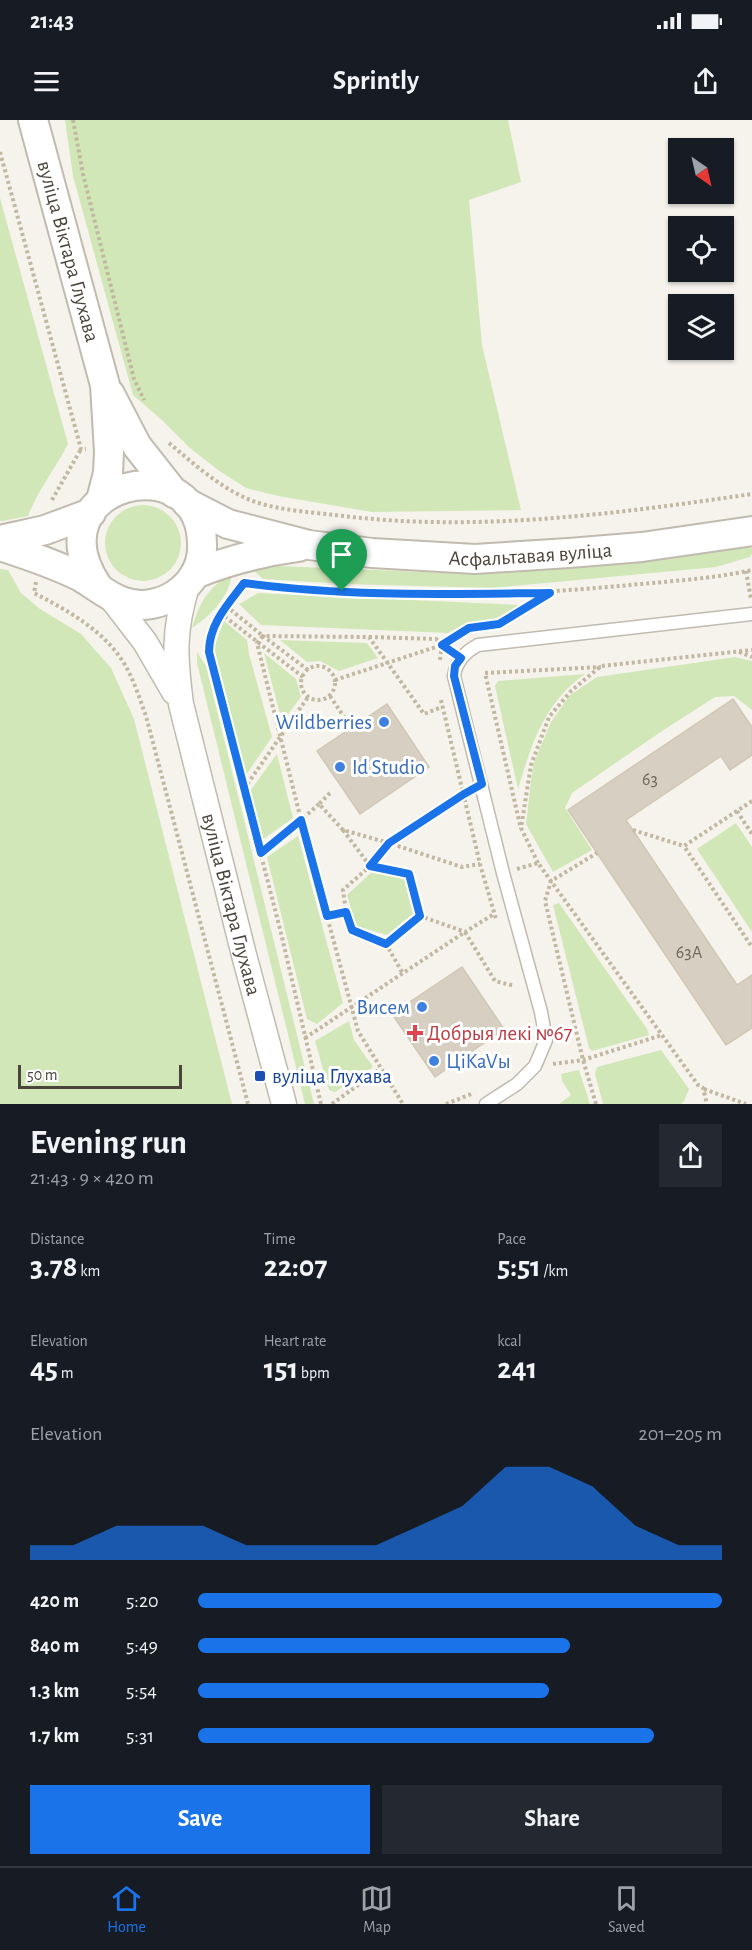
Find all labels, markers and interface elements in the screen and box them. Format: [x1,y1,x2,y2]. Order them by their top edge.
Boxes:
text: 21:43 [30,10,74,32]
icon: menu [30,65,63,98]
icon: share [689,65,722,98]
text: Sprintly [333,67,419,94]
north arrow [668,138,734,204]
map controls [668,138,734,360]
street label: вуліца Віктара Глухава [34,158,103,345]
button: locate [668,216,734,282]
button: layers [668,294,734,360]
pin [316,529,367,591]
icon: arrive [325,538,358,571]
street label: Асфальтавая вуліца [448,539,613,570]
place label: Wildberries [276,712,372,733]
marker: Wildberries [377,715,391,729]
place label: Id Studio [352,757,425,778]
marker: Id Studio [333,760,347,774]
house number: 63 [642,771,658,789]
street label: вуліца Віктара Глухава [198,811,265,998]
house number: 63А [676,944,703,962]
place label: Висем [356,997,410,1018]
marker: Висем [415,1000,429,1014]
place label: Добрыя лекі №67 [427,1023,573,1044]
marker: Добрыя лекі №67 [408,1026,422,1040]
place label: ЦiKaVы [446,1051,511,1072]
marker: ЦiKaVы [427,1054,441,1068]
scale bar [18,1062,182,1090]
place label: вуліца Глухава [272,1066,392,1087]
text: 50 m [27,1067,58,1083]
marker: вуліца Глухава [253,1069,267,1083]
button: share [659,1124,722,1187]
text: Evening run [30,1127,187,1160]
text: 21:43 · 9 × 420 m [30,1168,154,1188]
text: Distance [30,1231,84,1247]
text: Time [264,1231,296,1247]
text: Pace [497,1231,526,1247]
text: 3.78 [30,1252,78,1282]
text: 22:07 [264,1252,327,1282]
text: 5:51 [497,1252,541,1282]
text: km [78,1263,100,1279]
text: /km [541,1263,568,1279]
text: Elevation [30,1333,88,1349]
text: Heart rate [264,1333,326,1349]
text: kcal [497,1333,522,1349]
text: 45 [30,1354,58,1384]
text: 151 [264,1354,298,1384]
text: 241 [497,1354,537,1384]
text: m [58,1365,74,1381]
text: bpm [298,1365,330,1381]
text: Elevation [30,1424,102,1444]
text: 201–205 m [639,1424,722,1444]
text: 420 m [30,1591,79,1611]
text: 5:20 [126,1591,159,1611]
text: 840 m [30,1636,80,1656]
text: 5:49 [126,1636,158,1656]
text: 1.3 km [30,1681,79,1701]
text: 5:54 [126,1681,157,1701]
text: 1.7 km [30,1726,79,1746]
text: 5:31 [126,1726,154,1746]
button: Save [30,1785,370,1854]
button: Share [382,1785,722,1854]
tab: Home [107,1882,146,1937]
tab: Map [360,1882,393,1937]
tab: Saved [608,1882,645,1937]

